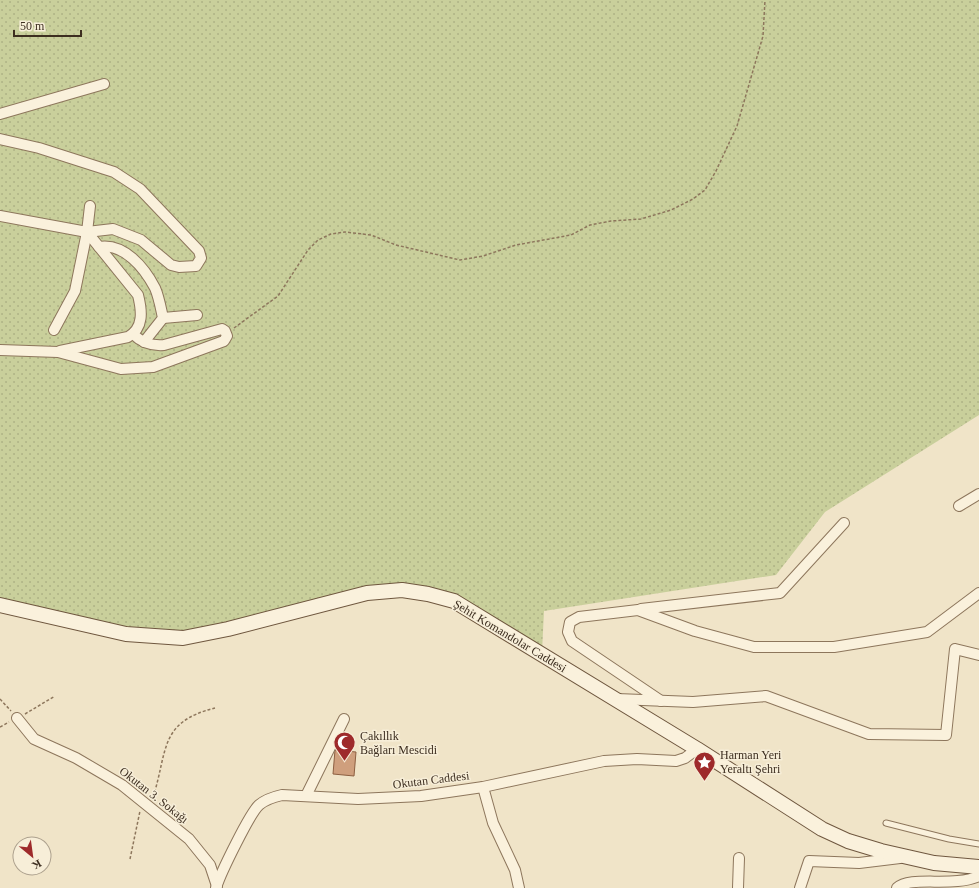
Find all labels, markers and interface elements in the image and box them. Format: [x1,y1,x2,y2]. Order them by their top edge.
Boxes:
scale bar [14,12,81,38]
text: 50 m [20,19,45,33]
street label: Şehit Komandolar Caddesi [451,597,570,676]
place label: Çakıllık Bağları Mescidi [360,729,438,757]
mosque icon: Çakıllık Bağları Mescidi [332,730,358,763]
place label: Harman Yeri Yeraltı Şehri [720,748,782,776]
place icon: Harman Yeri Yeraltı Şehri [691,749,717,782]
street label: Okutan 3. Sokağı [117,764,192,827]
street label: Okutan Caddesi [392,768,471,792]
north arrow [12,836,52,876]
text: K [30,857,44,872]

